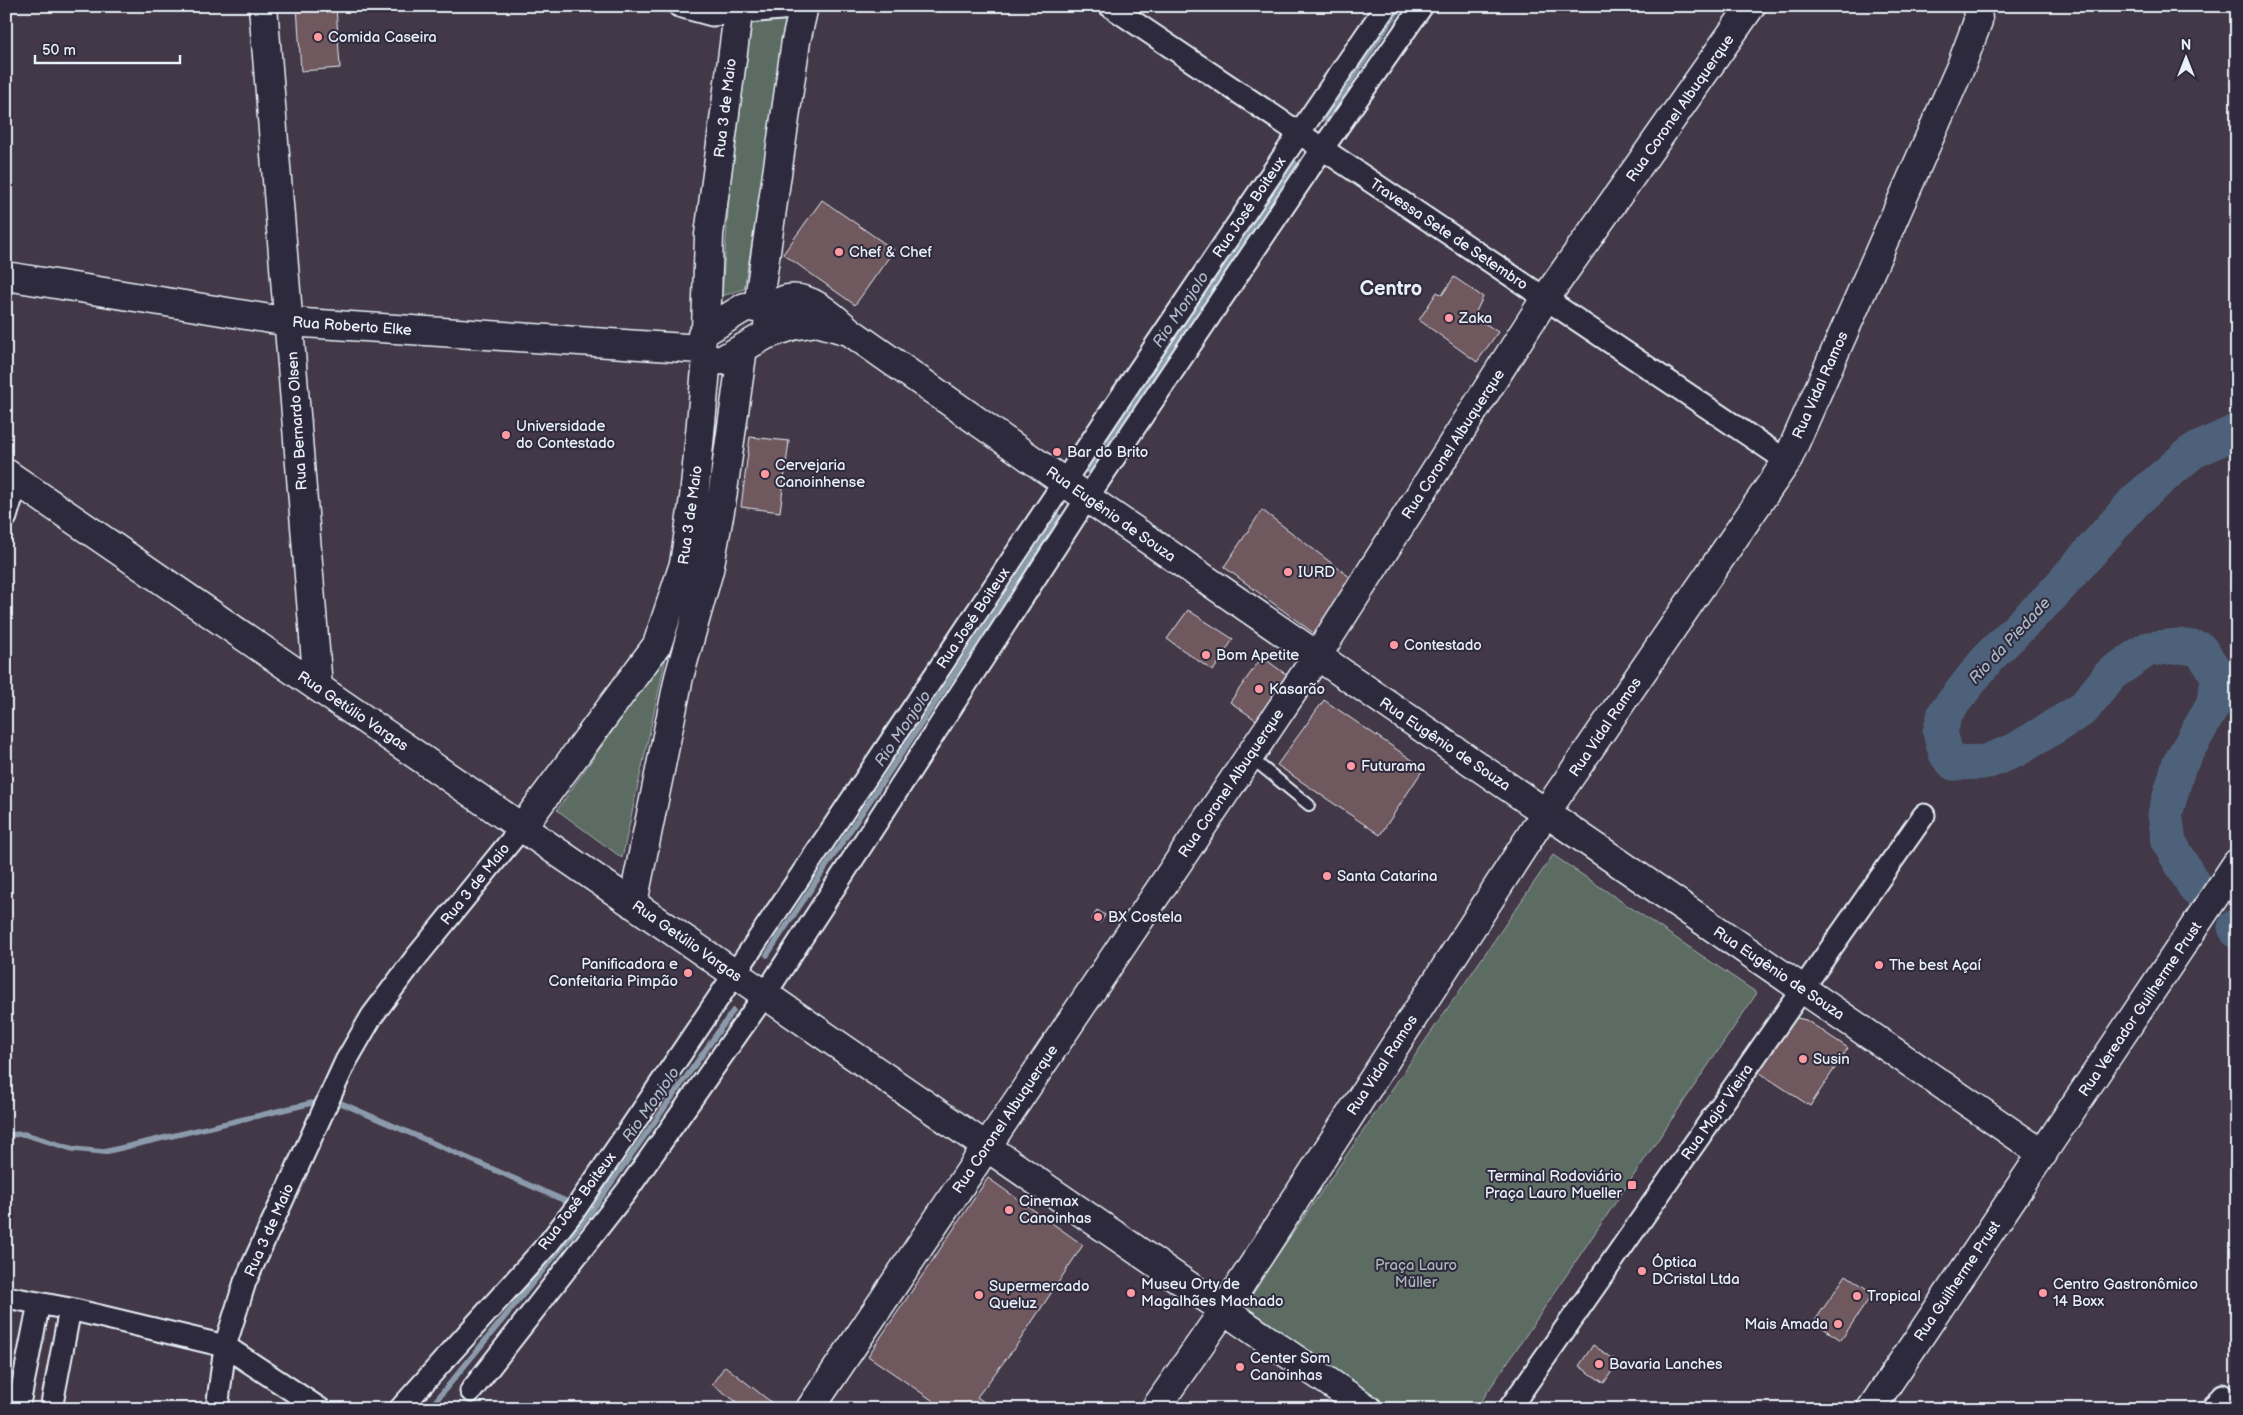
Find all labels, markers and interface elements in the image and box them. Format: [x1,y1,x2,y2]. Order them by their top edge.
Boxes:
place label: Comida Caseira [328,28,437,47]
marker: Comida Caseira [312,31,324,43]
street label: Rua Coronel Albuquerque [1622,31,1739,186]
scale bar [35,32,180,64]
north arrow [2160,32,2210,82]
text: N [2181,37,2191,54]
text: 50 m [42,41,76,60]
street label: Rua 3 de Maio [710,57,741,159]
street label: Rua José Boiteux [1209,153,1290,262]
street label: Travessa Sete de Setembro [1366,174,1531,295]
place label: Chef & Chef [849,243,932,262]
marker: Chef & Chef [833,246,845,258]
water label: Rio Monjolo [1149,268,1213,351]
district label: Centro [1360,277,1422,301]
place label: Zaka [1458,309,1492,328]
marker: Zaka [1443,312,1455,324]
street label: Rua Roberto Elke [292,313,412,340]
street label: Rua Vidal Ramos [1788,328,1853,442]
street label: Rua Bernardo Olsen [283,351,312,491]
street label: Rua Coronel Albuquerque [1398,365,1509,523]
place label: Universidade do Contestado [516,417,615,453]
marker: Universidade do Contestado [500,429,512,441]
place label: Bar do Brito [1067,443,1148,462]
marker: Bar do Brito [1051,446,1063,458]
place label: Cervejaria Canoinhense [775,456,865,492]
street label: Rua Eugênio de Souza [1042,462,1179,566]
street label: Rua 3 de Maio [674,464,707,566]
marker: Cervejaria Canoinhense [759,468,771,480]
place label: IURD [1298,563,1335,582]
street label: Rua José Boiteux [933,564,1014,673]
marker: IURD [1282,566,1294,578]
water label: Rio da Piedade [1965,594,2055,688]
place label: Contestado [1404,636,1482,655]
marker: Contestado [1388,639,1400,651]
place label: Bom Apetite [1216,646,1299,665]
marker: Bom Apetite [1200,649,1212,661]
street label: Rua Getúlio Vargas [294,667,412,756]
street label: Rua Vidal Ramos [1565,673,1646,781]
place label: Kasarão [1269,680,1325,699]
marker: Kasarão [1253,683,1265,695]
water label: Rio Monjolo [871,687,935,770]
street label: Rua Eugênio de Souza [1376,693,1514,795]
street label: Rua Coronel Albuquerque [1174,705,1288,861]
place label: Futurama [1361,757,1426,776]
marker: Futurama [1345,760,1357,772]
street label: Rua 3 de Maio [437,840,514,929]
place label: Santa Catarina [1337,867,1437,886]
marker: Santa Catarina [1321,870,1333,882]
street label: Rua Getúlio Vargas [628,896,746,987]
place label: BX Costela [1108,908,1182,927]
marker: BX Costela [1092,911,1104,923]
street label: Rua Vereador Guilherme Prust [2075,918,2206,1100]
street label: Rua Eugênio de Souza [1710,922,1848,1024]
place label: Panificadora e Confeitaria Pimpão [548,955,678,991]
place label: The best Açaí [1889,956,1982,975]
marker: The best Açaí [1873,959,1885,971]
marker: Panificadora e Confeitaria Pimpão [682,967,694,979]
street label: Rua Vidal Ramos [1343,1011,1422,1119]
street label: Rua Coronel Albuquerque [948,1041,1062,1197]
place label: Susin [1813,1050,1850,1069]
marker: Susin [1797,1053,1809,1065]
street label: Rua Major Vieira [1677,1061,1758,1164]
water label: Rio Monjolo [618,1064,684,1146]
street label: Rua José Boiteux [534,1148,621,1254]
place label: Terminal Rodoviário Praça Lauro Mueller [1485,1167,1623,1203]
marker: Terminal Rodoviário Praça Lauro Mueller [1626,1179,1638,1191]
street label: Rua 3 de Maio [240,1181,298,1280]
place label: Cinemax Canoinhas [1019,1192,1092,1228]
marker: Cinemax Canoinhas [1003,1204,1015,1216]
street label: Rua Guilherme Prust [1910,1217,2005,1345]
place label: Óptica DCristal Ltda [1652,1253,1740,1289]
park label: Praça Lauro Müller [1375,1256,1457,1292]
marker: Óptica DCristal Ltda [1636,1265,1648,1277]
place label: Museu Orty de Magalhães Machado [1141,1275,1284,1311]
place label: Centro Gastronômico 14 Boxx [2053,1275,2198,1311]
place label: Supermercado Queluz [989,1277,1089,1313]
marker: Museu Orty de Magalhães Machado [1125,1287,1137,1299]
place label: Tropical [1867,1287,1921,1306]
marker: Centro Gastronômico 14 Boxx [2037,1287,2049,1299]
marker: Supermercado Queluz [973,1289,985,1301]
marker: Tropical [1851,1290,1863,1302]
place label: Mais Amada [1744,1315,1828,1334]
marker: Mais Amada [1832,1318,1844,1330]
place label: Center Som Canoinhas [1250,1349,1330,1385]
place label: Bavaria Lanches [1609,1355,1723,1374]
marker: Bavaria Lanches [1593,1358,1605,1370]
marker: Center Som Canoinhas [1234,1361,1246,1373]

